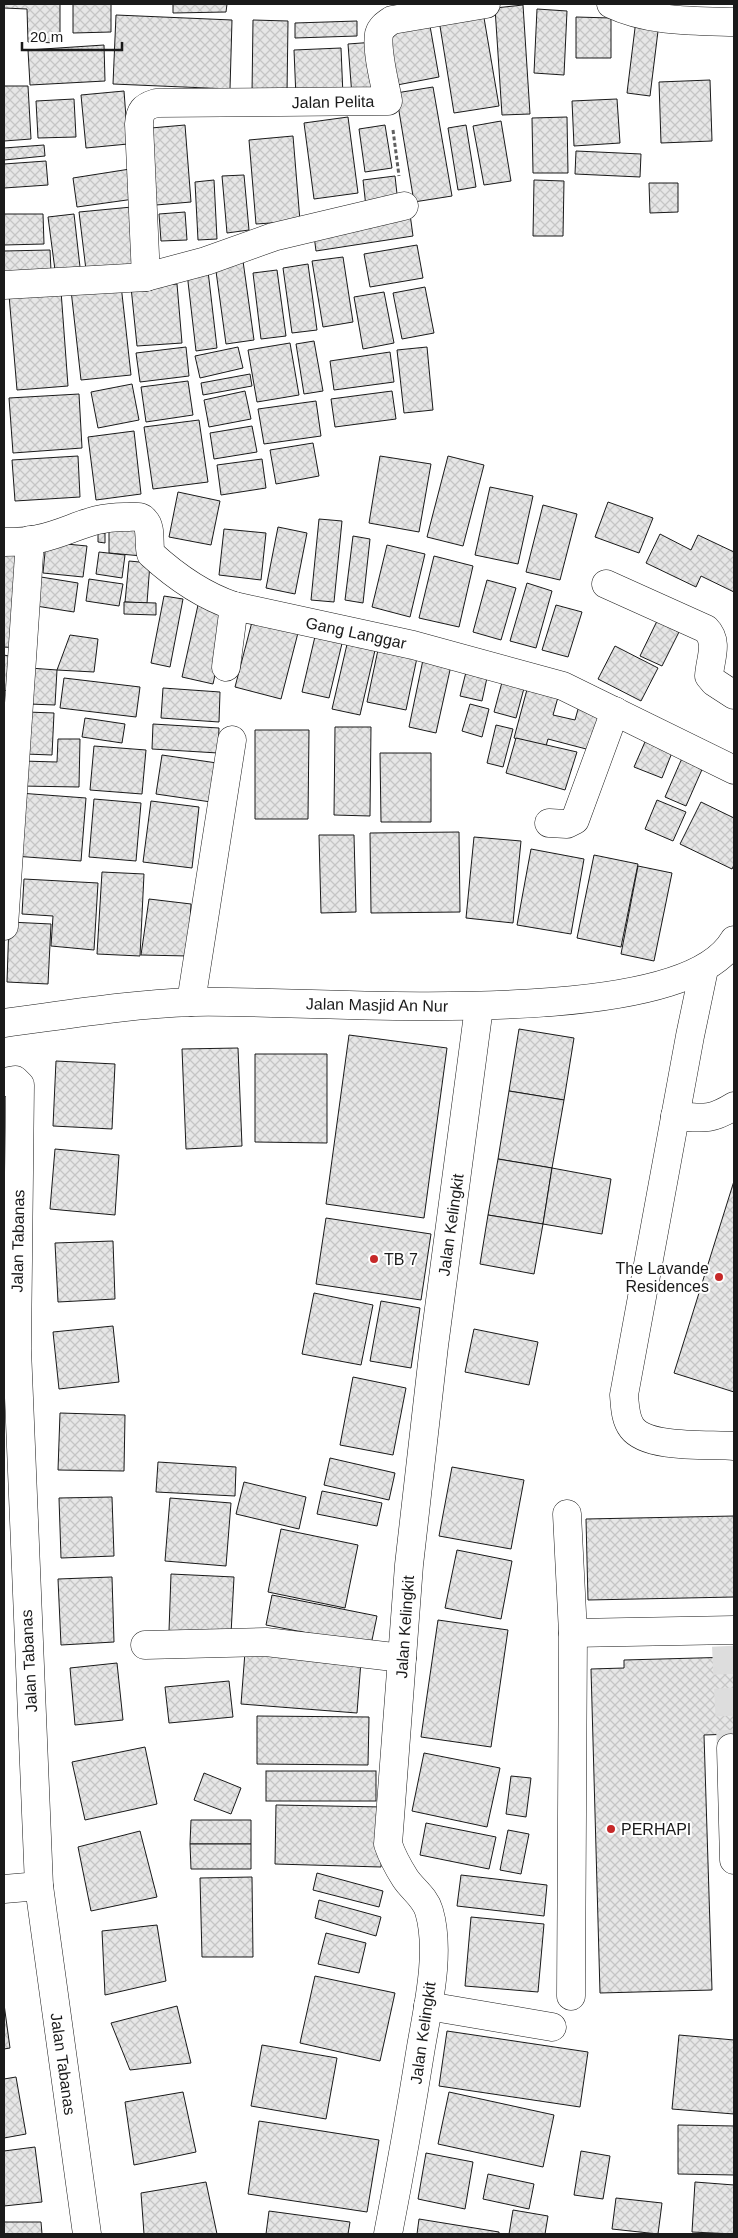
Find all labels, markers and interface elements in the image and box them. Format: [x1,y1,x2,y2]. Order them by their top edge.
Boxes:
scale bar [22,20,122,52]
text: 20 m [30,28,63,45]
street label: Jalan Pelita [291,93,375,111]
street label: Gang Langgar [304,614,408,652]
street label: Jalan Masjid An Nur [306,995,449,1015]
street label: Jalan Kelingkit [435,1172,467,1277]
street label: Jalan Tabanas [9,1189,27,1293]
place label: TB 7 [384,1251,418,1268]
marker: TB 7 [368,1253,380,1265]
place label: The Lavande Residences [616,1260,709,1295]
marker: The Lavande Residences [713,1271,725,1283]
street label: Jalan Kelingkit [393,1574,417,1679]
street label: Jalan Tabanas [18,1609,40,1713]
place label: PERHAPI [621,1821,691,1838]
marker: PERHAPI [605,1823,617,1835]
street label: Jalan Kelingkit [407,1980,439,2085]
street label: Jalan Tabanas [47,2012,79,2116]

